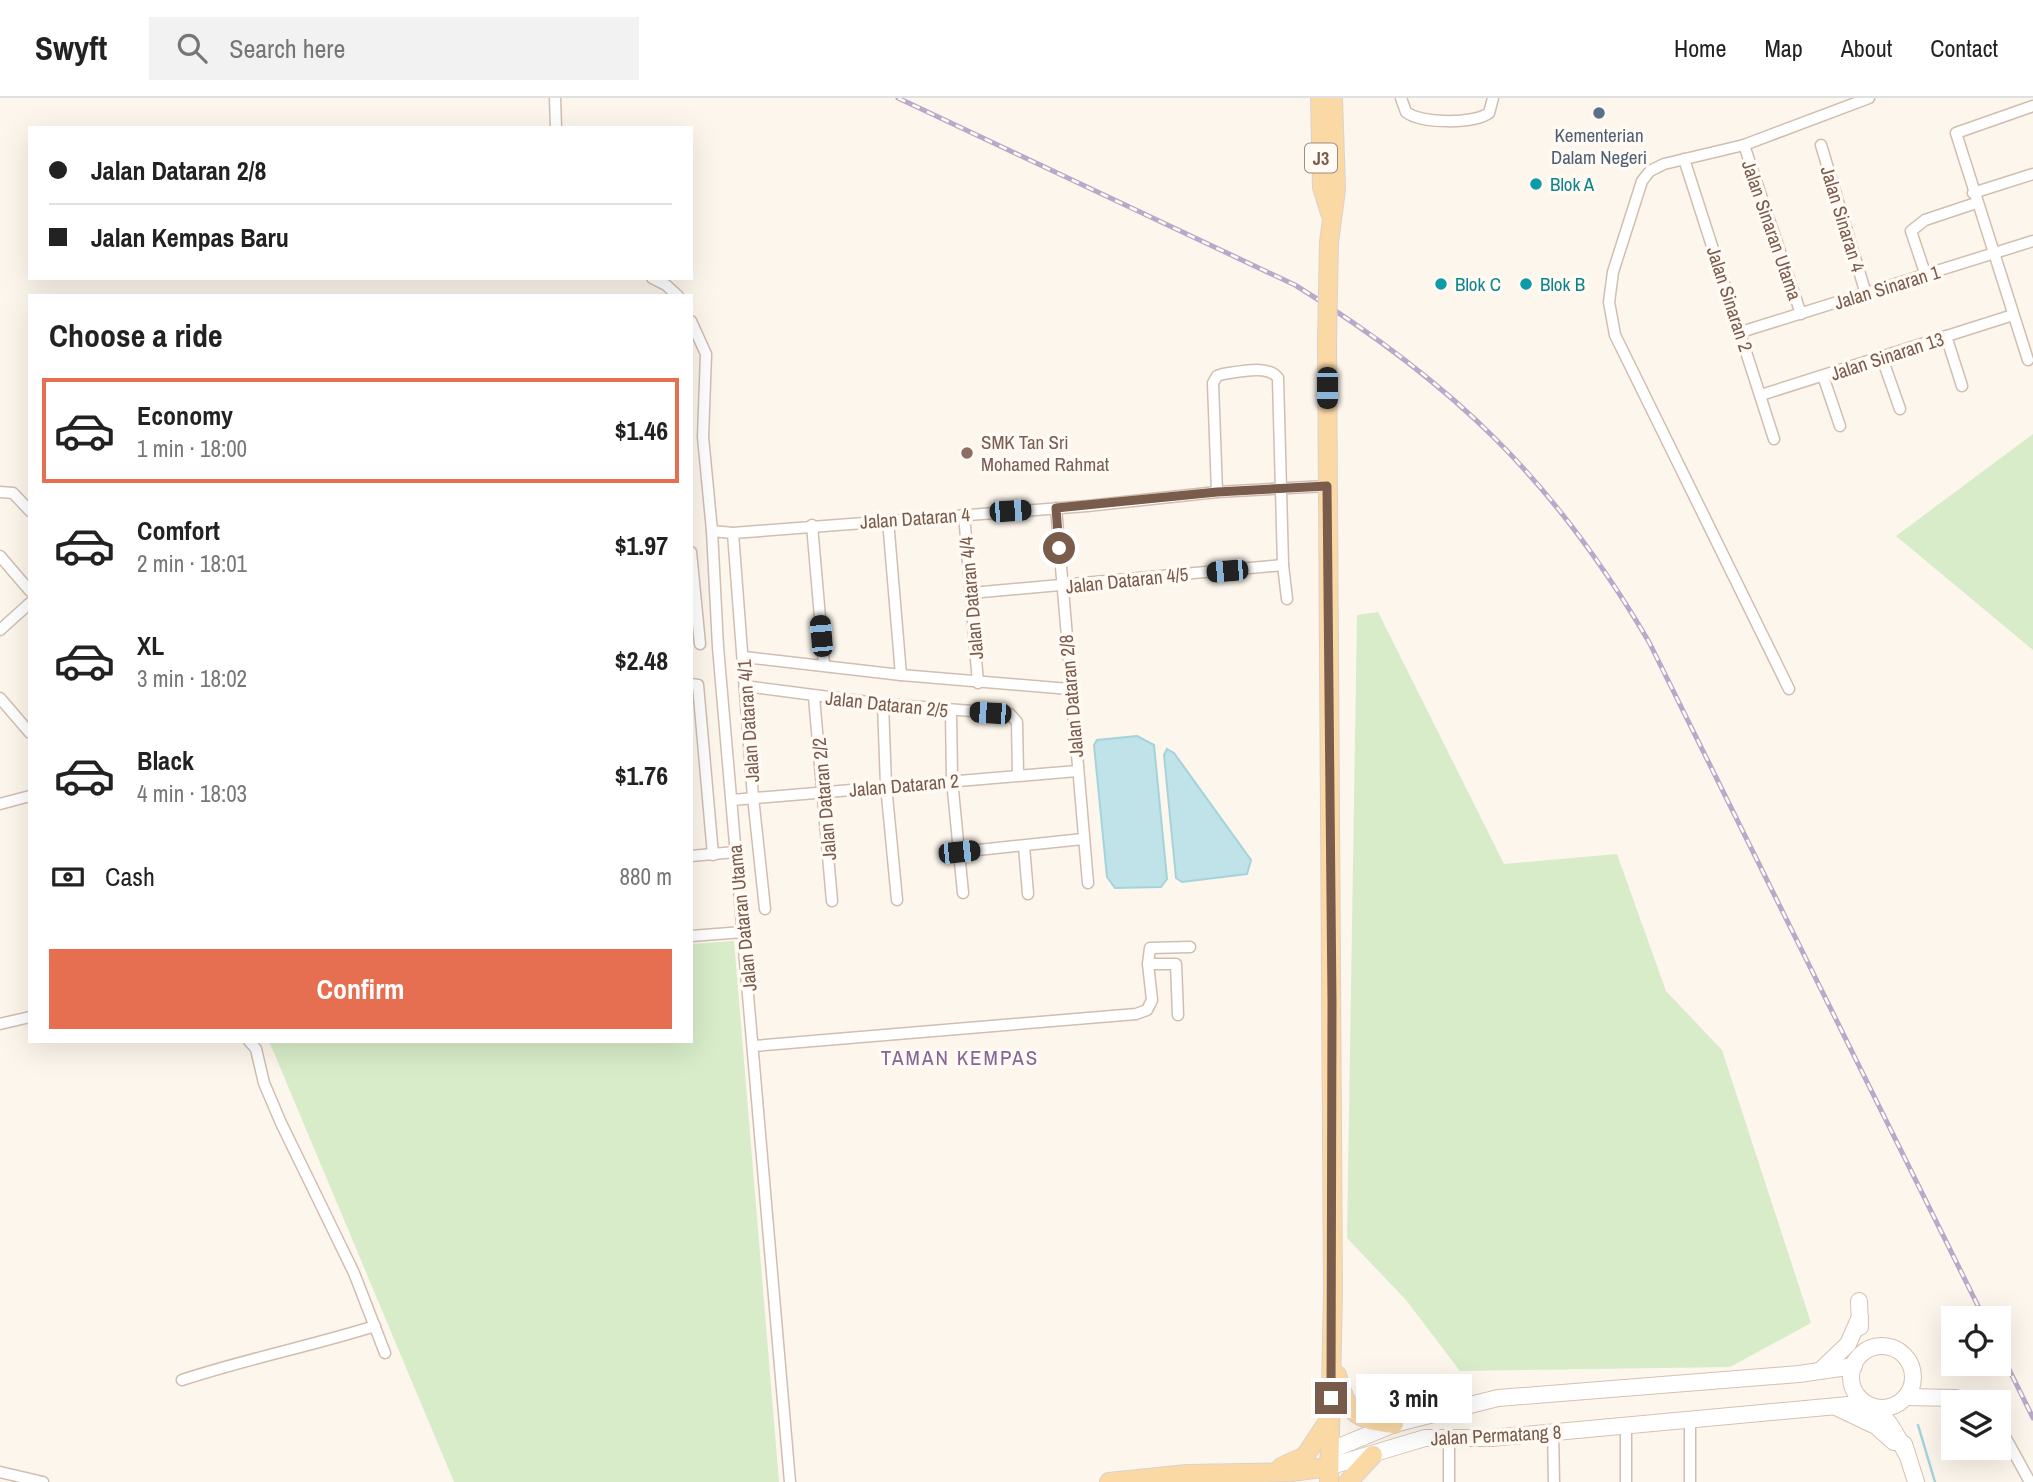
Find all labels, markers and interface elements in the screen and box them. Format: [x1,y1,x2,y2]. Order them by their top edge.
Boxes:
search box [149,17,639,80]
text: Swyft [35,26,107,70]
icon: search [173,29,211,67]
text: Search here [229,31,345,66]
text: Home [1674,32,1726,64]
text: Map [1764,32,1803,64]
text: About [1841,32,1892,64]
text: Contact [1930,32,1998,64]
marker: Kementerian Dalam Negeri [1591,105,1607,121]
place label: Kementerian Dalam Negeri [1551,122,1647,170]
road number: J3 [1305,144,1337,172]
text: Jalan Dataran 2/8 [91,153,266,188]
street label: Jalan Sinaran Utama [1736,157,1808,304]
street label: Jalan Sinaran 4 [1815,163,1871,275]
place label: Blok A [1550,171,1595,197]
marker: Blok A [1528,176,1544,192]
text: Jalan Kempas Baru [91,220,289,255]
street label: Jalan Sinaran 2 [1701,243,1759,355]
street label: Jalan Sinaran 1 [1831,259,1943,315]
place label: Blok C [1455,271,1501,297]
place label: Blok B [1540,271,1585,297]
marker: Blok C [1433,276,1449,292]
marker: Blok B [1518,276,1534,292]
text: Choose a ride [49,314,223,357]
street label: Jalan Sinaran 13 [1827,325,1947,387]
car [1317,367,1338,409]
text: Economy [137,398,233,433]
icon: car [53,399,116,462]
text: $1.46 [615,413,668,448]
place label: SMK Tan Sri Mohamed Rahmat [981,429,1110,477]
text: 1 min · 18:00 [137,433,247,464]
marker: SMK Tan Sri Mohamed Rahmat [959,445,975,461]
car [989,499,1032,523]
street label: Jalan Dataran 4 [859,501,971,535]
text: Comfort [137,513,220,548]
icon: car [53,514,116,577]
text: $1.97 [615,528,668,563]
route start [1043,532,1075,564]
street label: Jalan Dataran 4/4 [953,535,989,660]
text: 2 min · 18:01 [137,548,247,579]
car [1206,559,1249,583]
street label: Jalan Dataran 4/5 [1064,561,1190,599]
car [809,614,834,658]
text: XL [137,628,164,663]
icon: car [53,629,116,692]
street label: Jalan Dataran 2/8 [1053,634,1089,758]
text: $2.48 [615,643,668,678]
street label: Jalan Dataran 4/1 [731,658,765,783]
text: 3 min · 18:02 [137,663,247,694]
street label: Jalan Dataran 2/5 [824,685,950,723]
car [969,701,1012,725]
street label: Jalan Dataran 2/2 [806,737,842,861]
text: Black [137,743,194,778]
icon: car [53,744,116,807]
text: $1.76 [615,758,668,793]
street label: Jalan Dataran 2 [848,767,960,803]
text: 4 min · 18:03 [137,778,247,809]
car [938,839,981,865]
street label: Jalan Dataran Utama [721,843,763,993]
icon: cash [49,858,87,896]
text: Cash [105,859,155,894]
text: 880 m [620,861,672,892]
button: Confirm [49,949,672,1029]
district label: TAMAN KEMPAS [881,1043,1039,1072]
map controls [1941,1306,2011,1460]
button: locate [1941,1306,2011,1376]
callout: 3 min [1356,1374,1471,1422]
route end [1315,1382,1347,1414]
text: 3 min [1389,1383,1439,1414]
button: layers [1941,1390,2011,1460]
street label: Jalan Permatang 8 [1430,1419,1562,1451]

